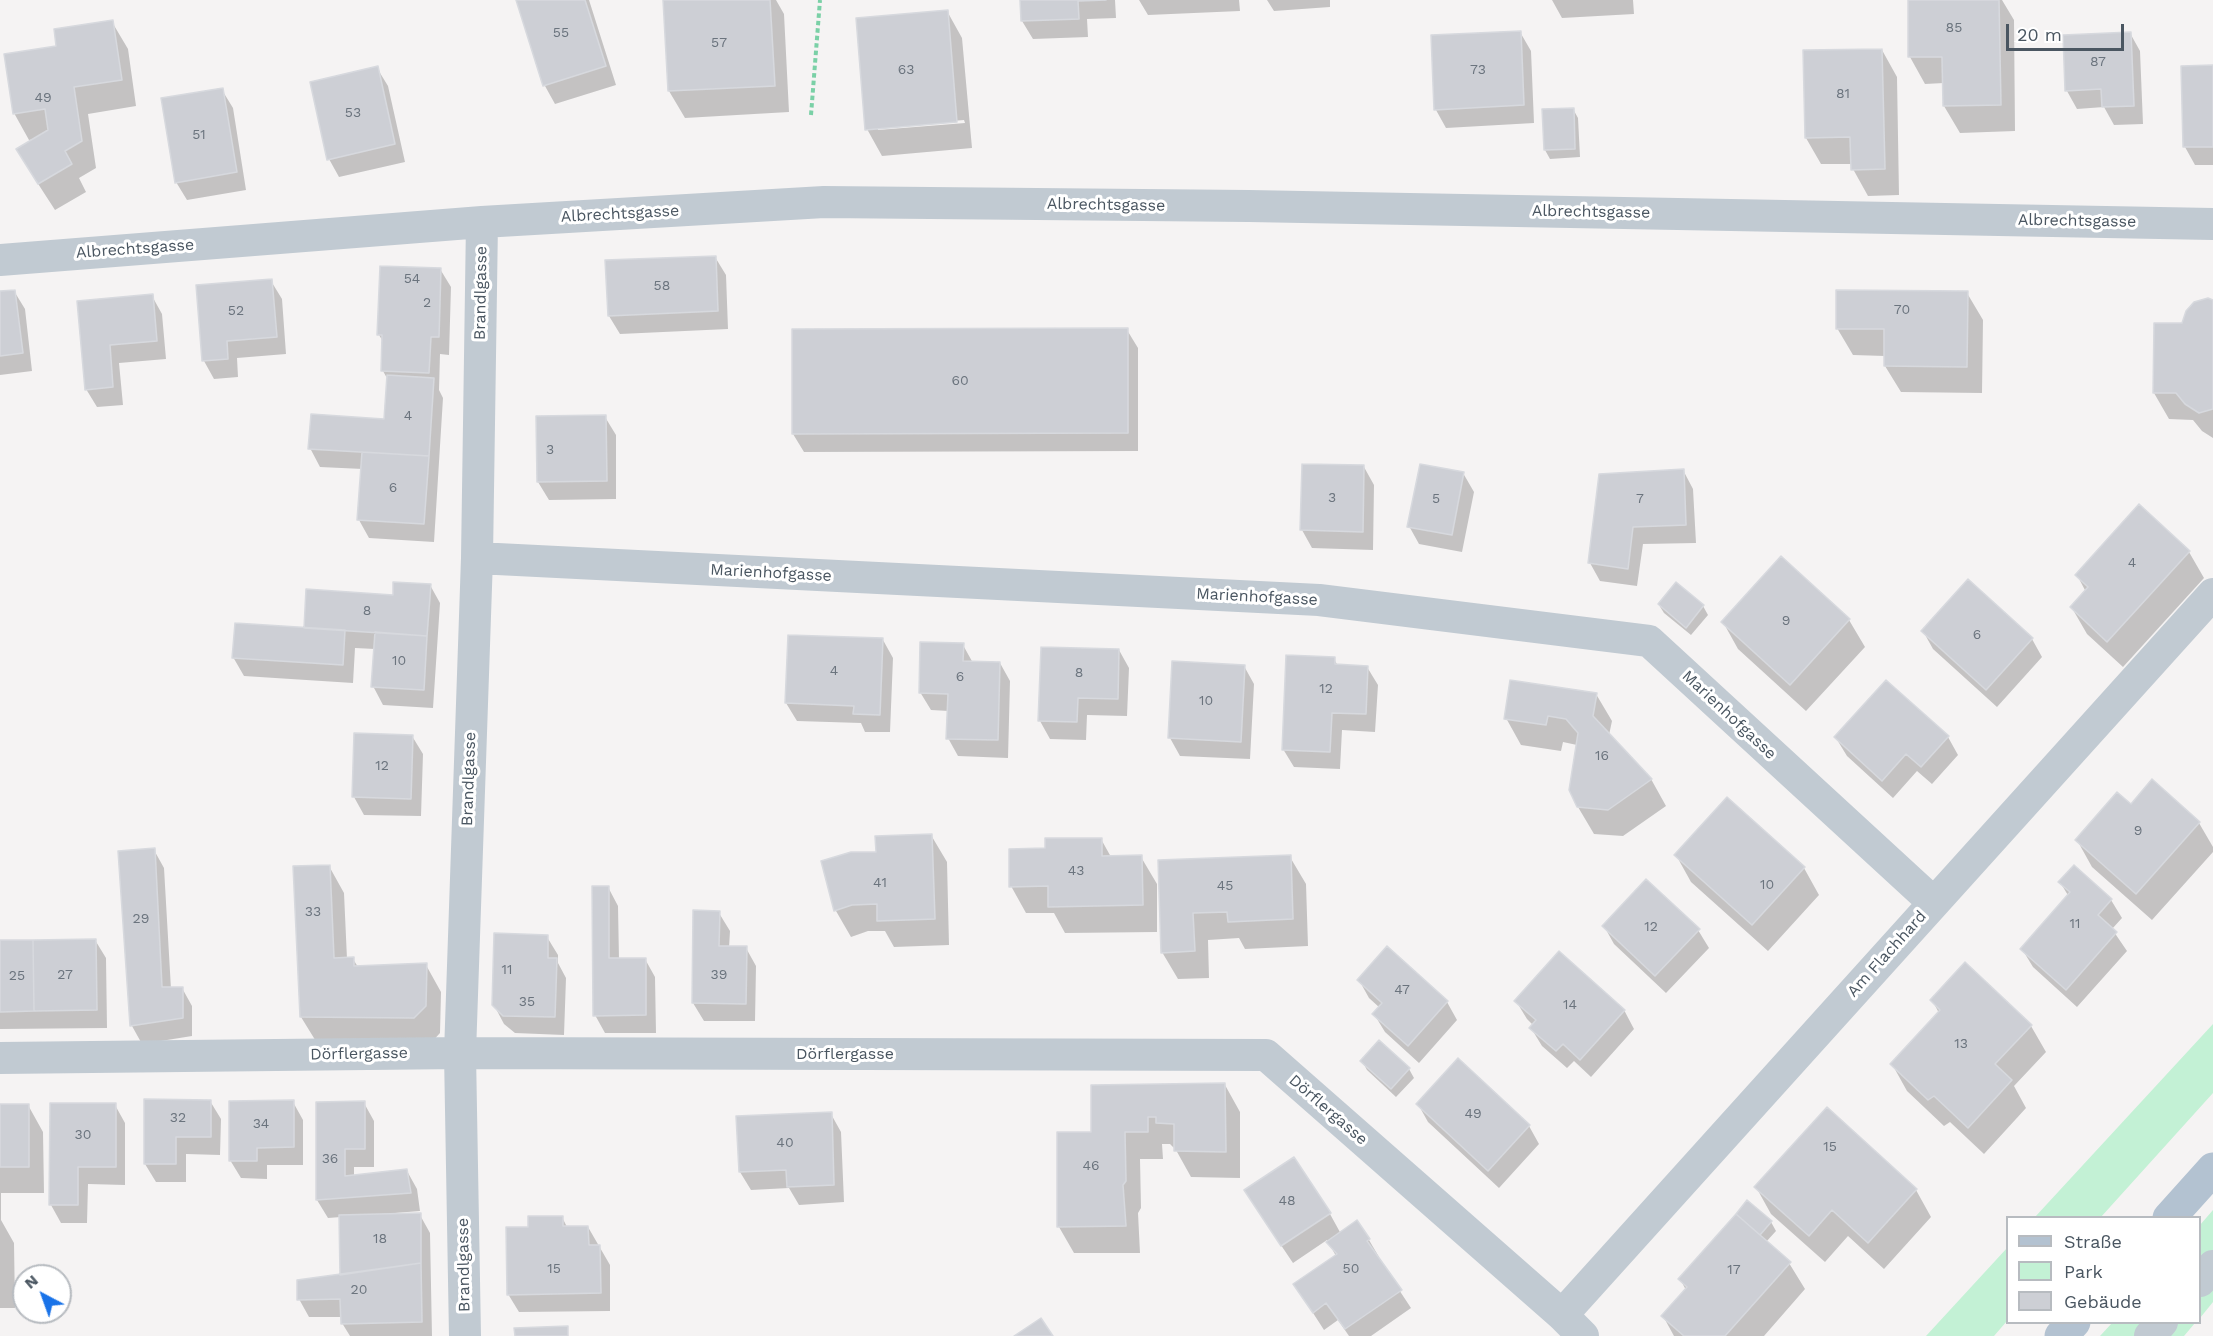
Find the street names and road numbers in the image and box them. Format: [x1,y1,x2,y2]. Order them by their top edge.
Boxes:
street label: Albrechtsgasse [1047,194,1165,216]
street label: Albrechtsgasse [560,201,680,227]
street label: Albrechtsgasse [1532,201,1650,223]
street label: Albrechtsgasse [2018,210,2136,232]
street label: Albrechtsgasse [75,235,195,263]
street label: Brandlgasse [471,246,491,340]
street label: Marienhofgasse [710,560,832,586]
street label: Marienhofgasse [1196,584,1318,610]
street label: Marienhofgasse [1678,666,1780,764]
street label: Brandlgasse [458,732,480,826]
street label: Am Flachhard [1843,907,1931,1001]
street label: Dörflergasse [310,1044,408,1064]
street label: Dörflergasse [796,1044,894,1064]
street label: Dörflergasse [1285,1071,1371,1149]
street label: Brandlgasse [454,1218,474,1312]

